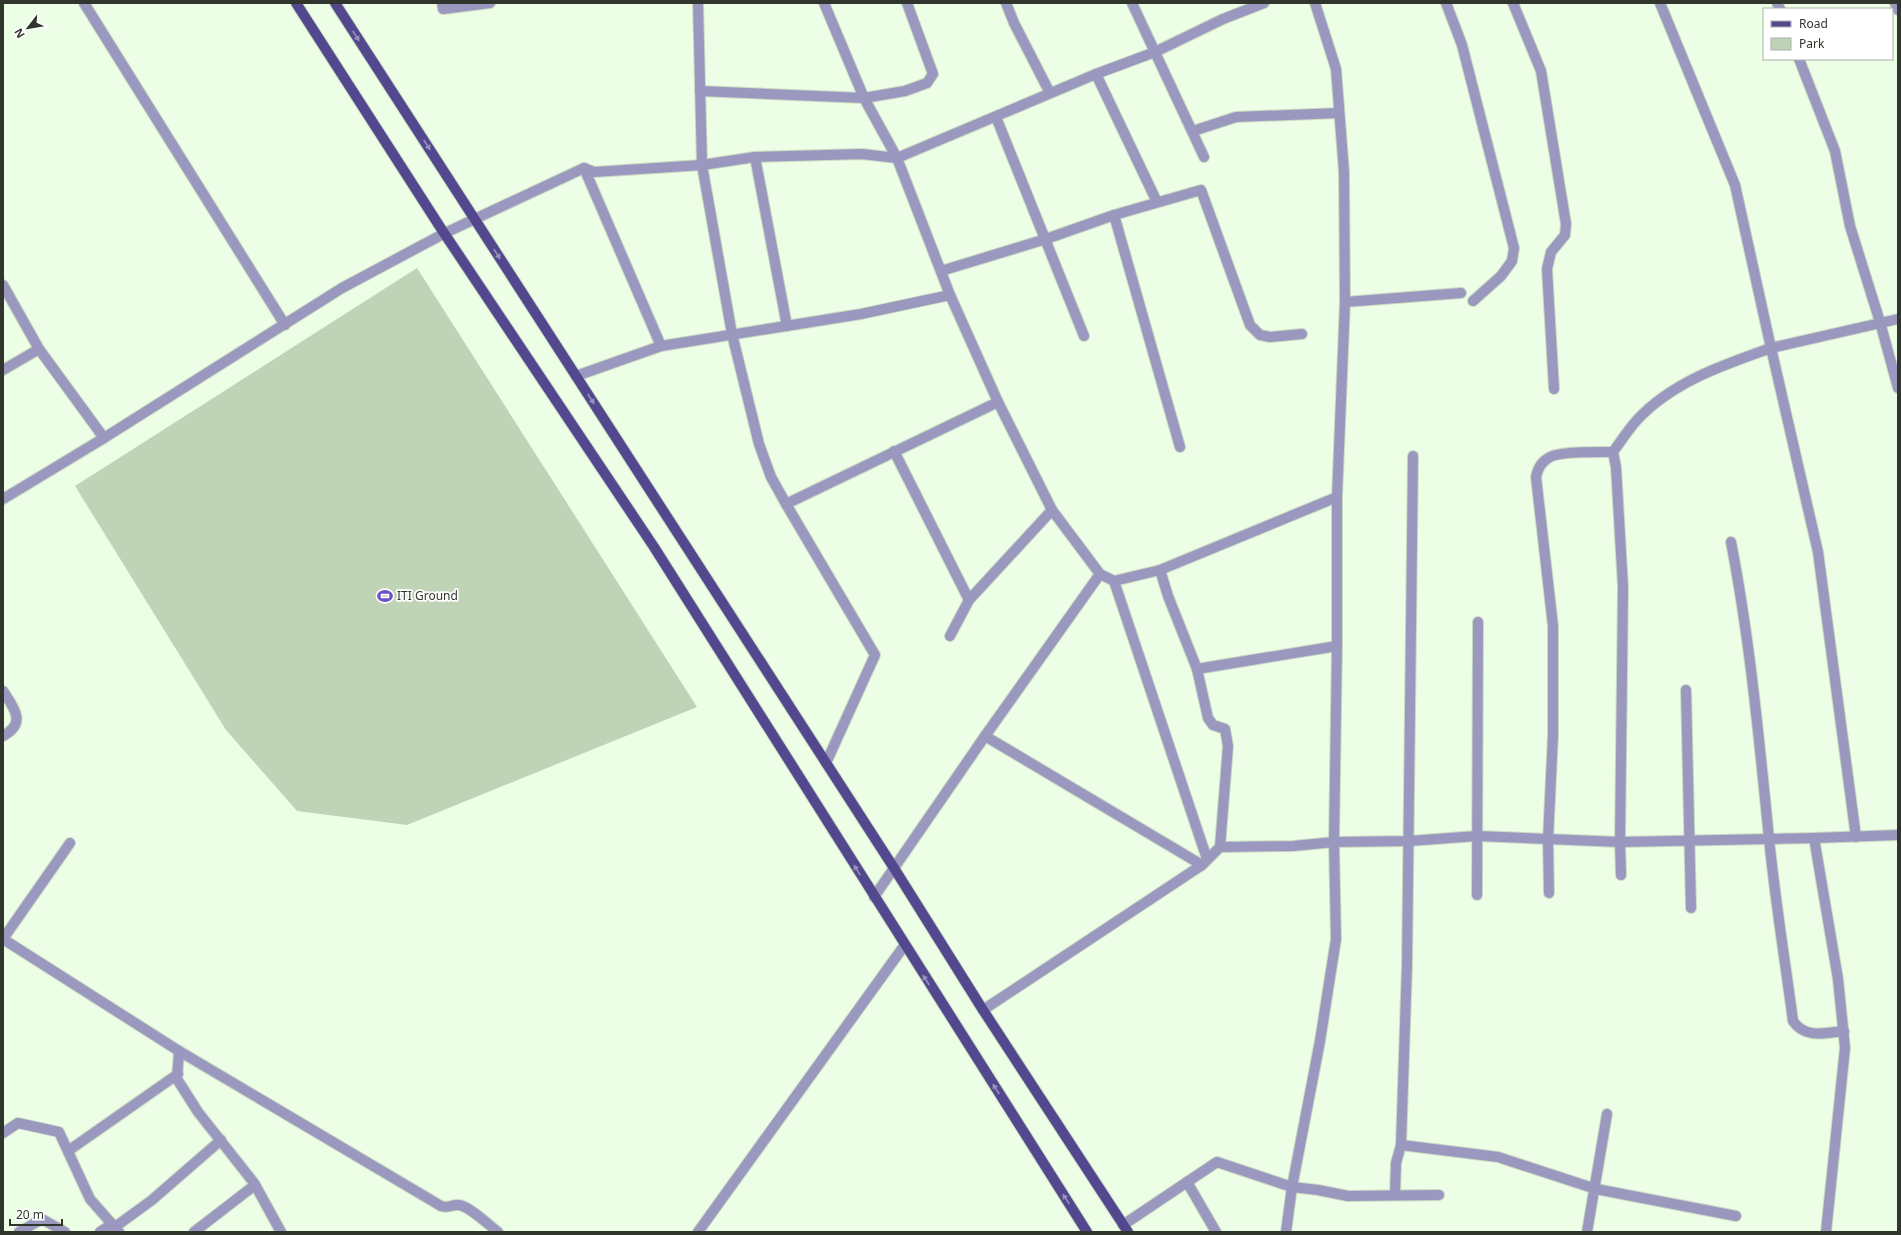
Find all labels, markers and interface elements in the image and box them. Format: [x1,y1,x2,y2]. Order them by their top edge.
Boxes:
north arrow [8,8,48,48]
legend [1763,8,1893,60]
text: Road [1799,15,1828,32]
text: N [10,26,28,41]
one-way arrow [353,30,360,42]
text: Park [1799,35,1825,52]
one-way arrow [423,140,431,150]
one-way arrow [493,249,501,259]
one-way arrow [587,393,594,405]
sports icon: ITI Ground [376,587,394,605]
place label: ITI Ground [397,587,458,604]
one-way arrow [853,865,861,875]
one-way arrow [922,975,930,985]
one-way arrow [992,1084,1000,1095]
one-way arrow [1062,1194,1070,1204]
scale bar [10,1201,62,1227]
text: 20 m [16,1206,44,1223]

